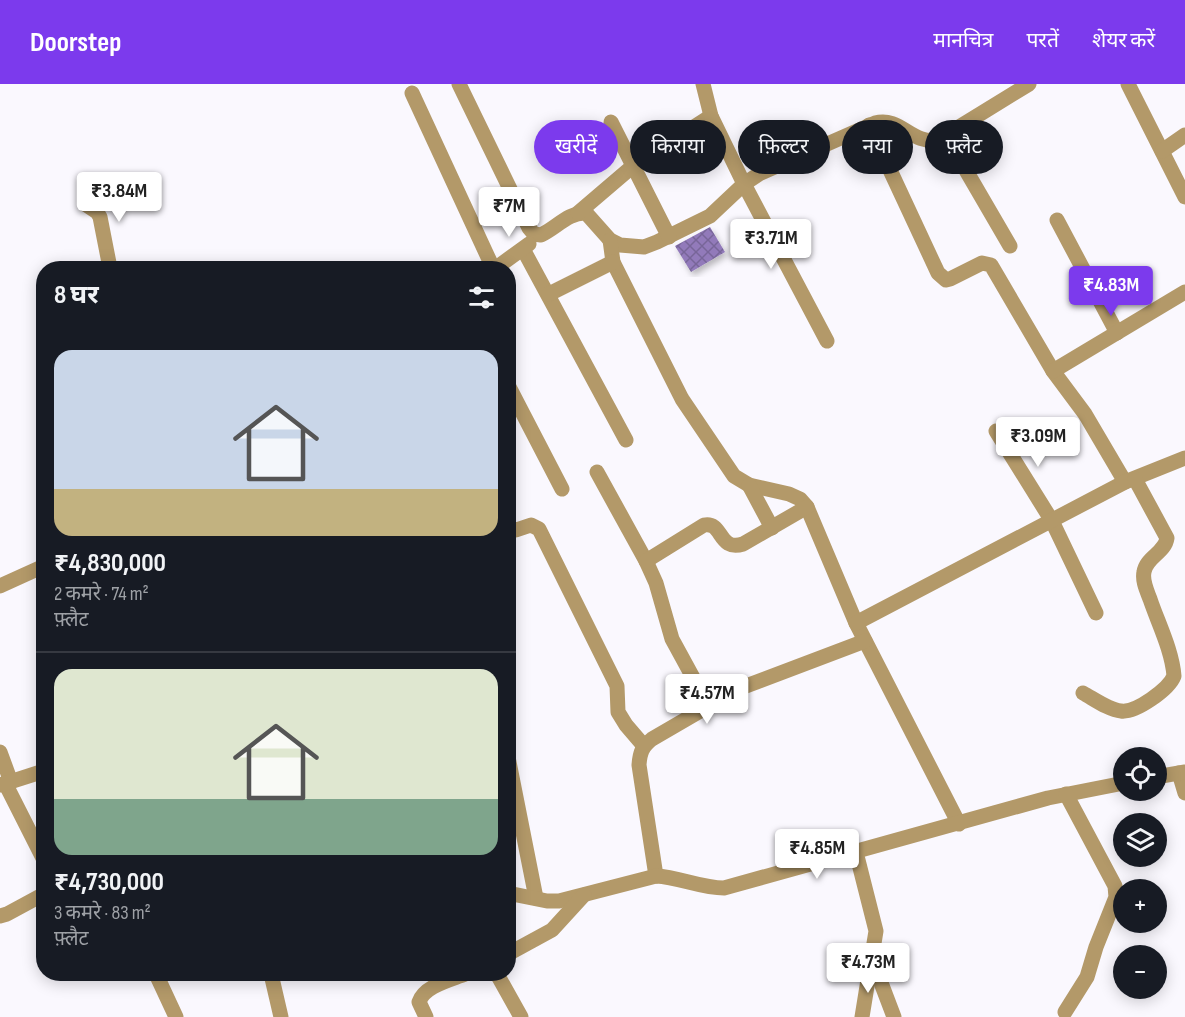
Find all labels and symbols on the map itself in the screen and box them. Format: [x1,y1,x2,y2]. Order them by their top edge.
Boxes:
pin: ₹3.84M [70,172,168,223]
pin: ₹7M [480,187,538,238]
pin: ₹3.71M [722,219,820,270]
pin: ₹4.83M [1062,266,1160,317]
pin: ₹3.09M [989,417,1087,468]
pin: ₹4.57M [658,674,756,725]
pin: ₹4.85M [768,829,866,880]
pin: ₹4.73M [819,943,917,994]

